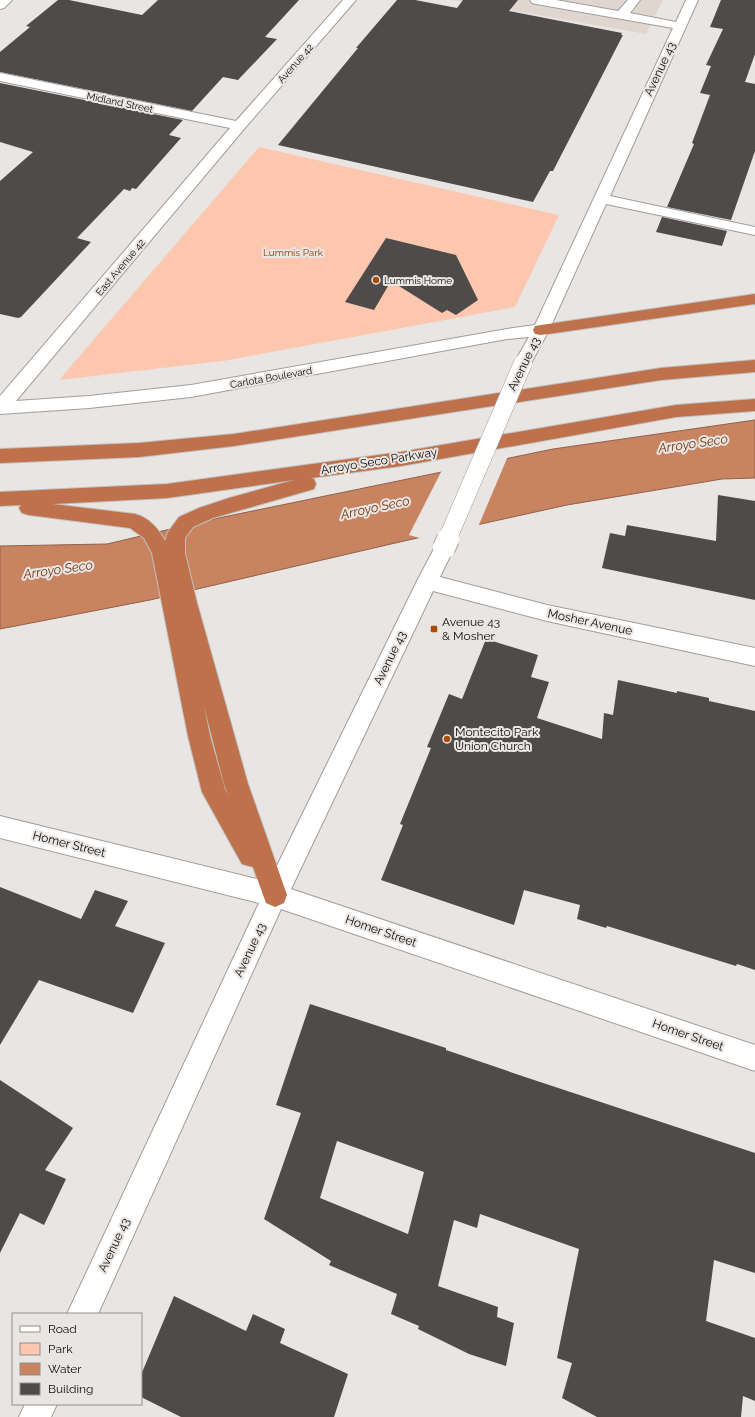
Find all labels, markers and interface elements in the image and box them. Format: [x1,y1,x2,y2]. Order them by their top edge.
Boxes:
street label: Avenue 43 [641,40,679,98]
street label: Avenue 42 [275,41,315,85]
street label: Midland Street [86,90,155,115]
street label: East Avenue 42 [94,237,147,298]
park label: Lummis Park [263,247,324,258]
marker: Lummis Home [371,275,381,285]
place label: Lummis Home [384,275,452,286]
street label: Avenue 43 [505,335,543,393]
street label: Carlota Boulevard [229,365,313,390]
water label: Arroyo Seco [656,431,729,456]
street label: Arroyo Seco Parkway [320,445,439,477]
water label: Arroyo Seco [338,493,411,522]
water label: Arroyo Seco [21,557,94,582]
street label: Mosher Avenue [546,606,634,638]
place label: Avenue 43 & Mosher [442,615,500,643]
marker: Avenue 43 & Mosher [429,624,439,634]
street label: Avenue 43 [371,629,409,687]
place label: Montecito Park Union Church [455,725,539,753]
marker: Montecito Park Union Church [442,734,452,744]
street label: Homer Street [31,828,107,860]
street label: Homer Street [344,912,418,950]
street label: Avenue 43 [231,921,269,979]
street label: Homer Street [651,1016,725,1054]
street label: Avenue 43 [95,1216,133,1274]
legend [12,1313,142,1405]
text: Road [48,1322,77,1336]
text: Park [48,1342,73,1356]
text: Water [48,1362,82,1376]
text: Building [48,1382,94,1396]

